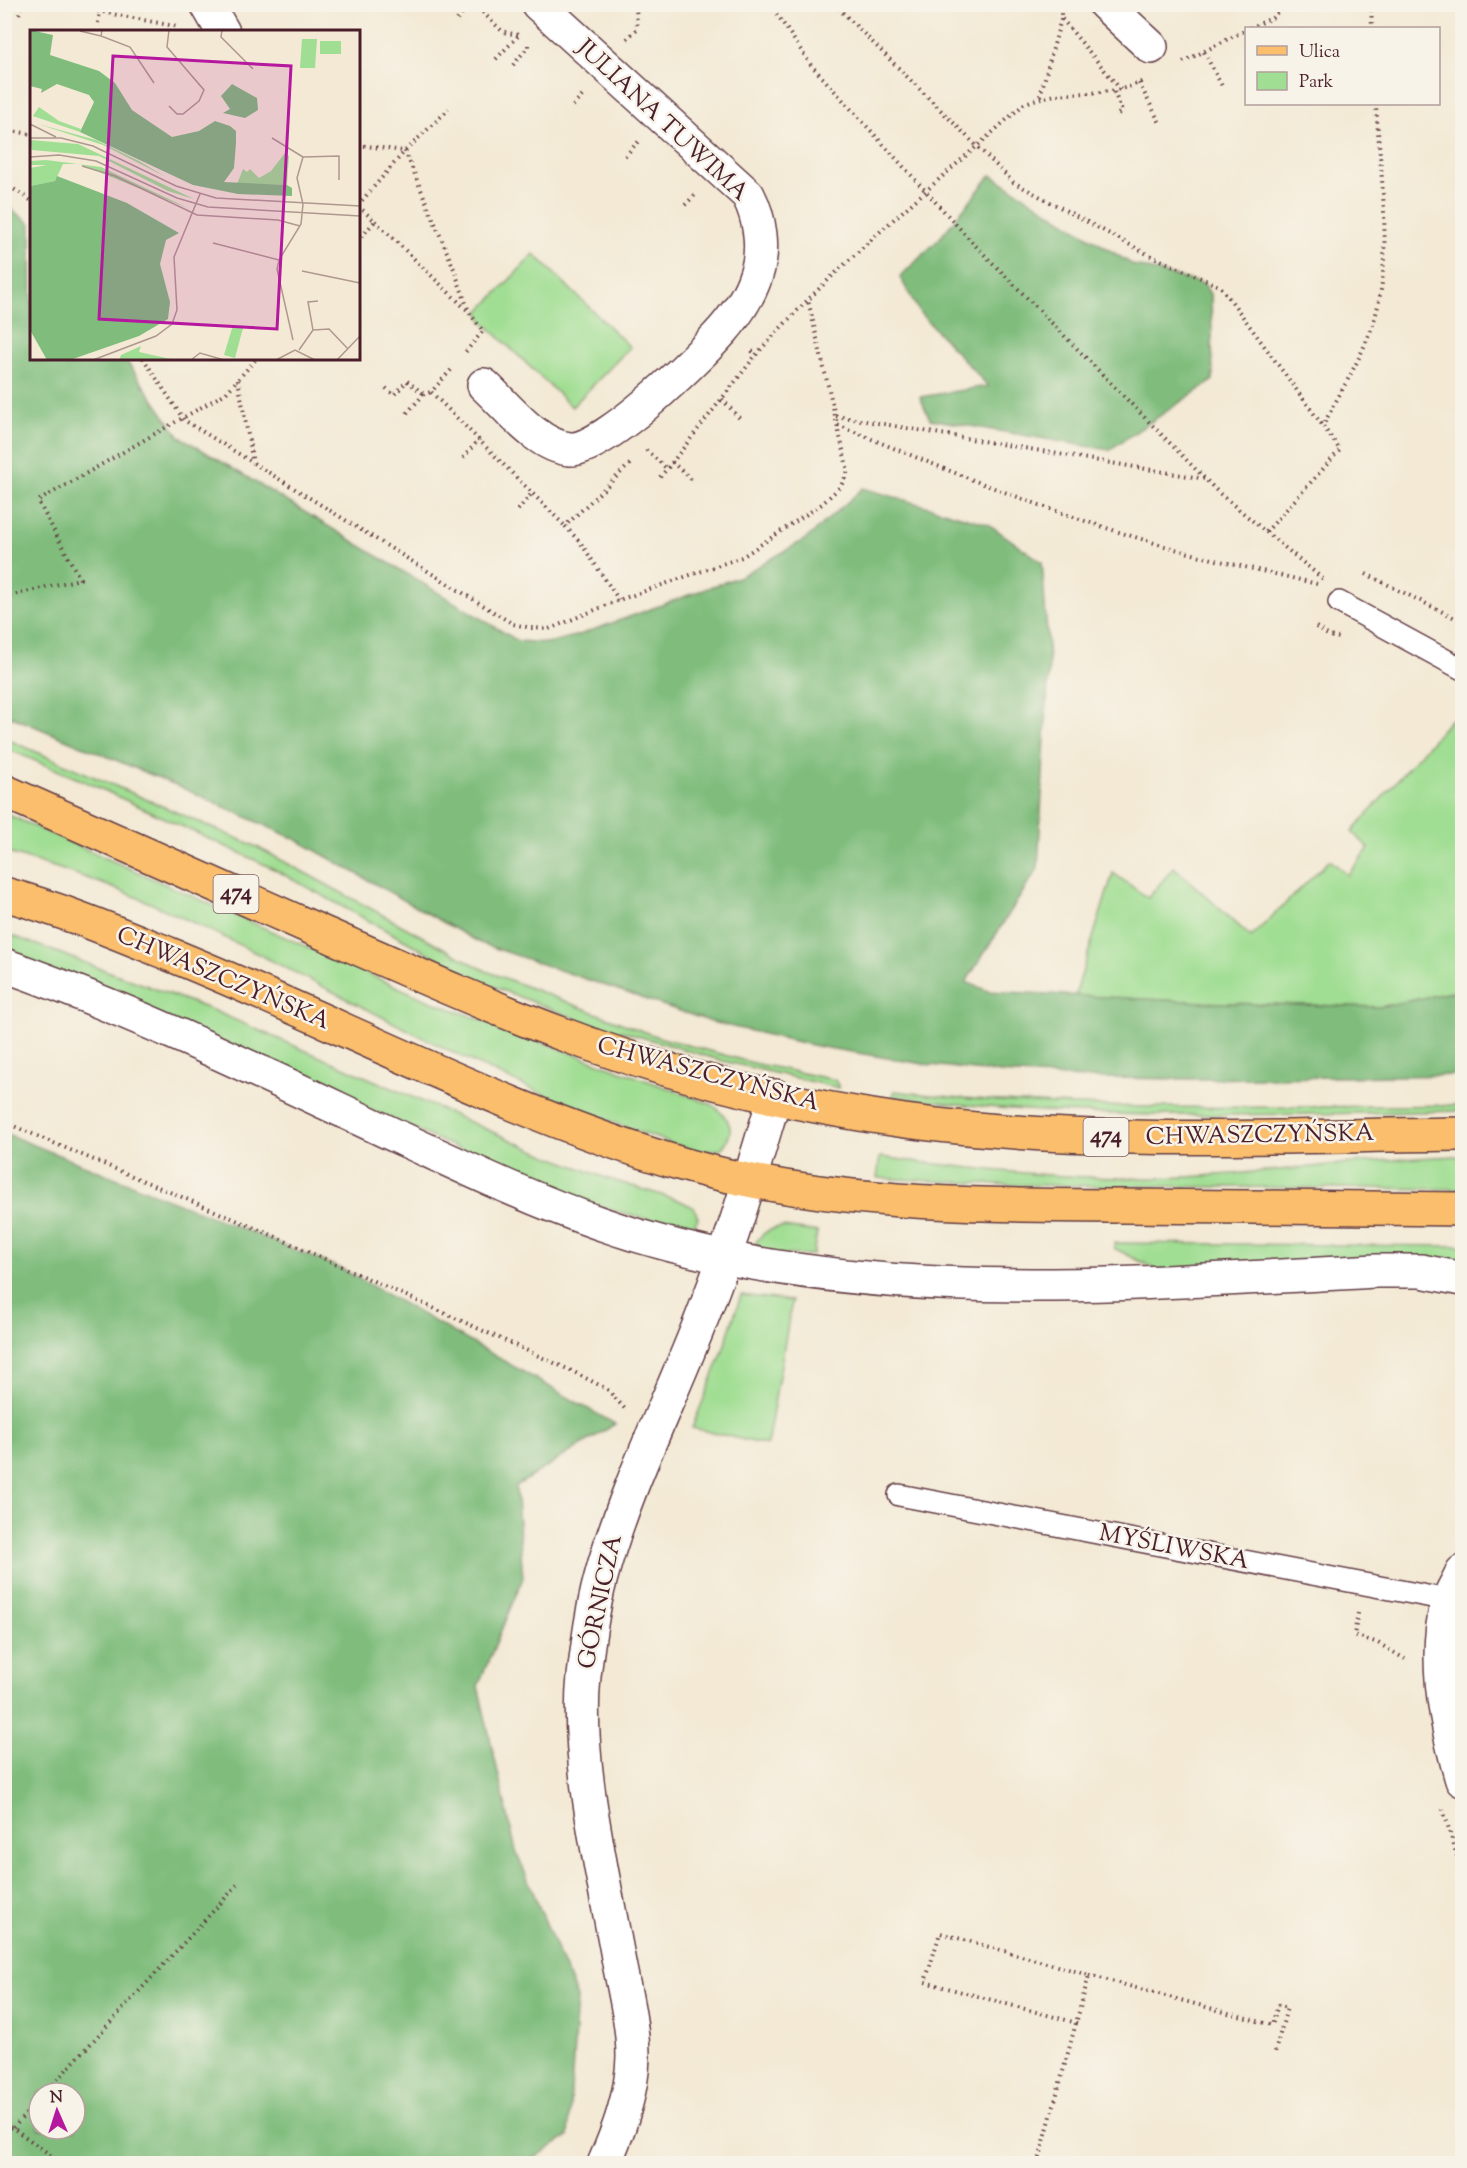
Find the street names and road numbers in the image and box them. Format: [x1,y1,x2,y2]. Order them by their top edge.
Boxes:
street label: JULIANA TUWIMA [567,31,756,210]
road number: 474 [214,875,258,913]
street label: CHWASZCZYŃSKA [111,919,335,1040]
street label: CHWASZCZYŃSKA [593,1029,823,1121]
street label: CHWASZCZYŃSKA [1145,1117,1375,1155]
road number: 474 [1084,1118,1128,1156]
street label: MYŚLIWSKA [1096,1517,1253,1579]
street label: GÓRNICZA [570,1531,632,1672]

